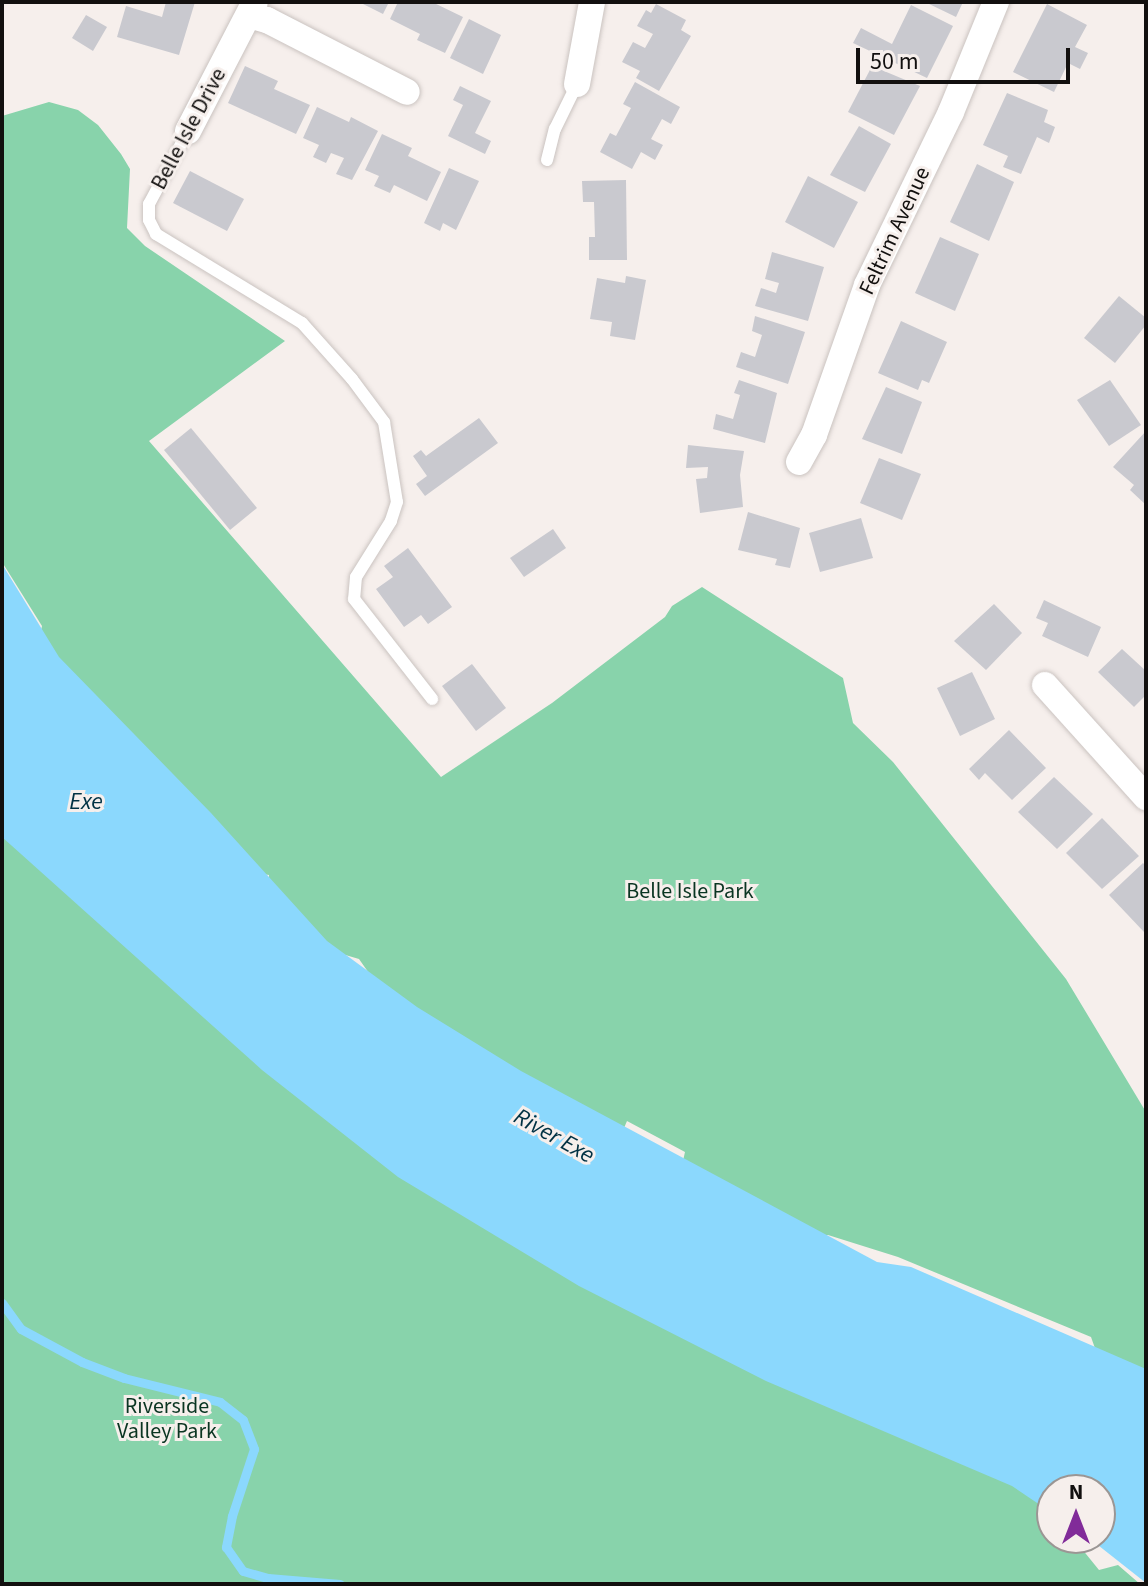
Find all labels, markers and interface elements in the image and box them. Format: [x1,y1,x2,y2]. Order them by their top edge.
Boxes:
scale bar [860,32,1074,82]
text: 50 m [870,44,919,79]
street label: Belle Isle Drive [146,64,232,194]
street label: Feltrim Avenue [854,163,936,299]
water label: Exe [69,788,103,816]
park label: Belle Isle Park [626,879,754,905]
water label: River Exe [509,1102,599,1170]
park label: Riverside Valley Park [117,1393,217,1444]
north arrow [1036,1474,1116,1554]
text: N [1069,1476,1083,1508]

